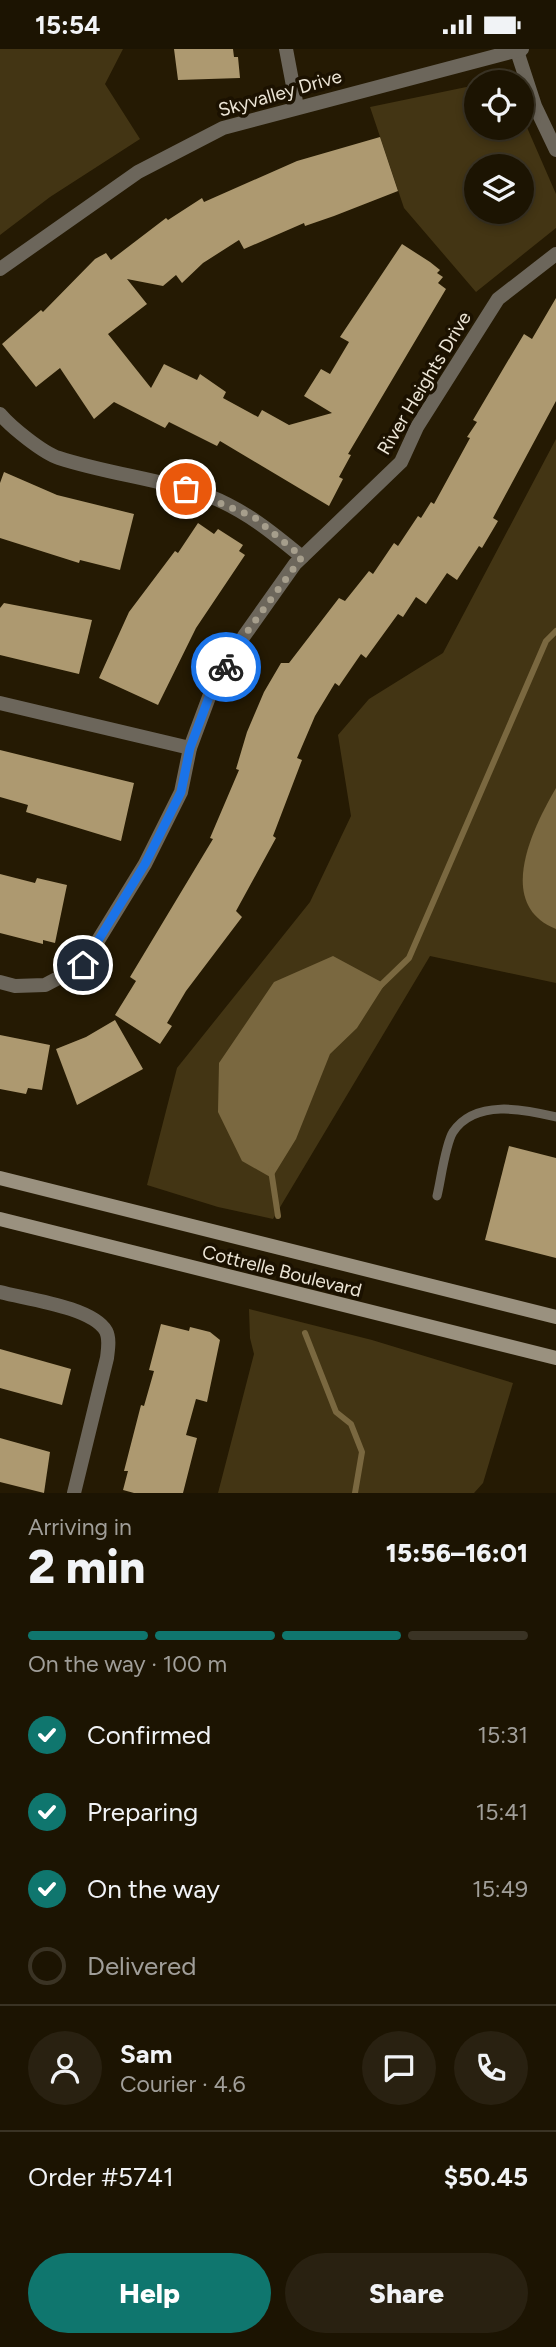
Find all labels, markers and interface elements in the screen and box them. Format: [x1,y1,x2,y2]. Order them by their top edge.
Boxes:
text: 15:54 [35,9,100,41]
street label: Skyvalley Drive [216,64,344,122]
map controls [464,70,534,224]
button: locate [464,70,534,140]
button: layers [464,154,534,224]
street label: River Heights Drive [372,307,476,459]
pin [156,459,216,519]
icon: bag [167,470,205,508]
courier [191,632,261,702]
icon: bike [207,648,245,686]
pin [53,935,113,995]
icon: home [64,946,102,984]
street label: Cottrelle Boulevard [200,1240,364,1302]
text: Arriving in [28,1513,132,1541]
text: 15:56–16:01 [386,1537,528,1569]
text: 2 min [28,1539,145,1595]
text: On the way · 100 m [28,1650,227,1678]
icon: check [28,1716,66,1754]
text: Confirmed [87,1719,211,1751]
text: 15:31 [477,1721,528,1749]
icon: check [28,1793,66,1831]
text: Preparing [87,1796,198,1828]
text: 15:41 [476,1798,528,1826]
icon: check [28,1870,66,1908]
text: On the way [87,1873,220,1905]
text: 15:49 [472,1875,528,1903]
text: Delivered [87,1950,196,1982]
button: person [28,2031,102,2105]
button: chat [362,2031,436,2105]
button: phone [454,2031,528,2105]
text: Sam [120,2038,172,2070]
text: Courier · 4.6 [120,2070,246,2098]
text: Order #5741 [28,2161,174,2193]
text: $50.45 [444,2161,528,2193]
button: Help [28,2253,271,2333]
button: Share [285,2253,528,2333]

